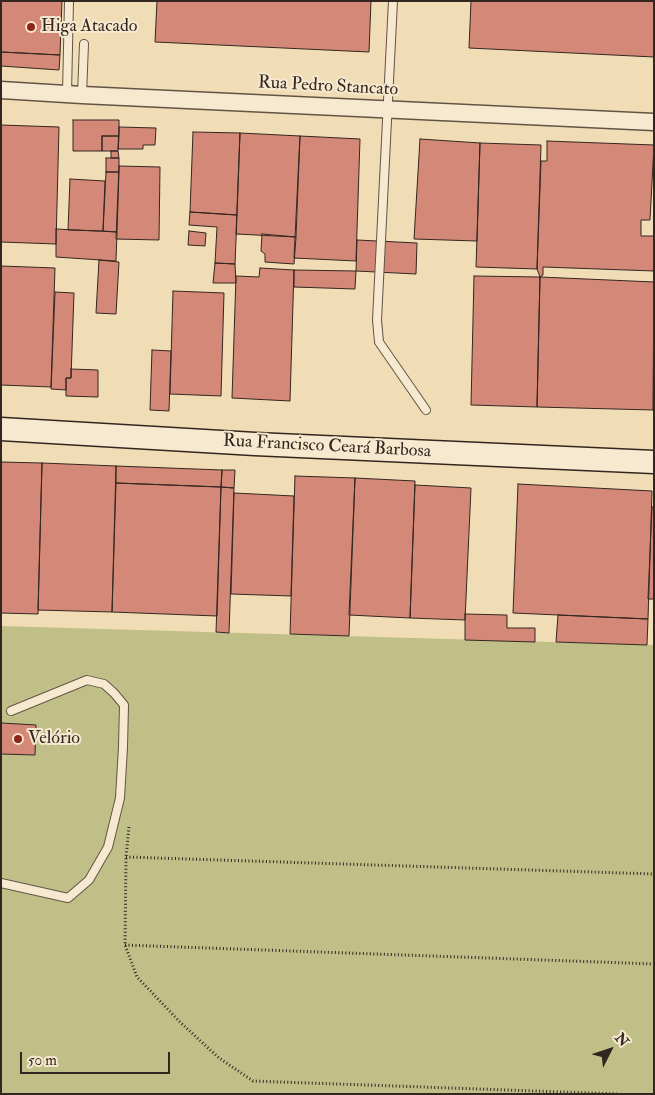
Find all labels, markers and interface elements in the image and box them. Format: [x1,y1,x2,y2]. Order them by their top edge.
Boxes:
place label: Higa Atacado [41,16,137,38]
marker: Higa Atacado [25,21,37,33]
street label: Rua Pedro Stancato [257,73,399,101]
street label: Rua Francisco Ceará Barbosa [222,431,432,463]
place label: Velório [28,728,80,750]
marker: Velório [12,733,24,745]
north arrow [585,1025,635,1075]
text: N [611,1030,632,1050]
scale bar [22,1042,172,1074]
text: 50 m [28,1051,57,1070]

